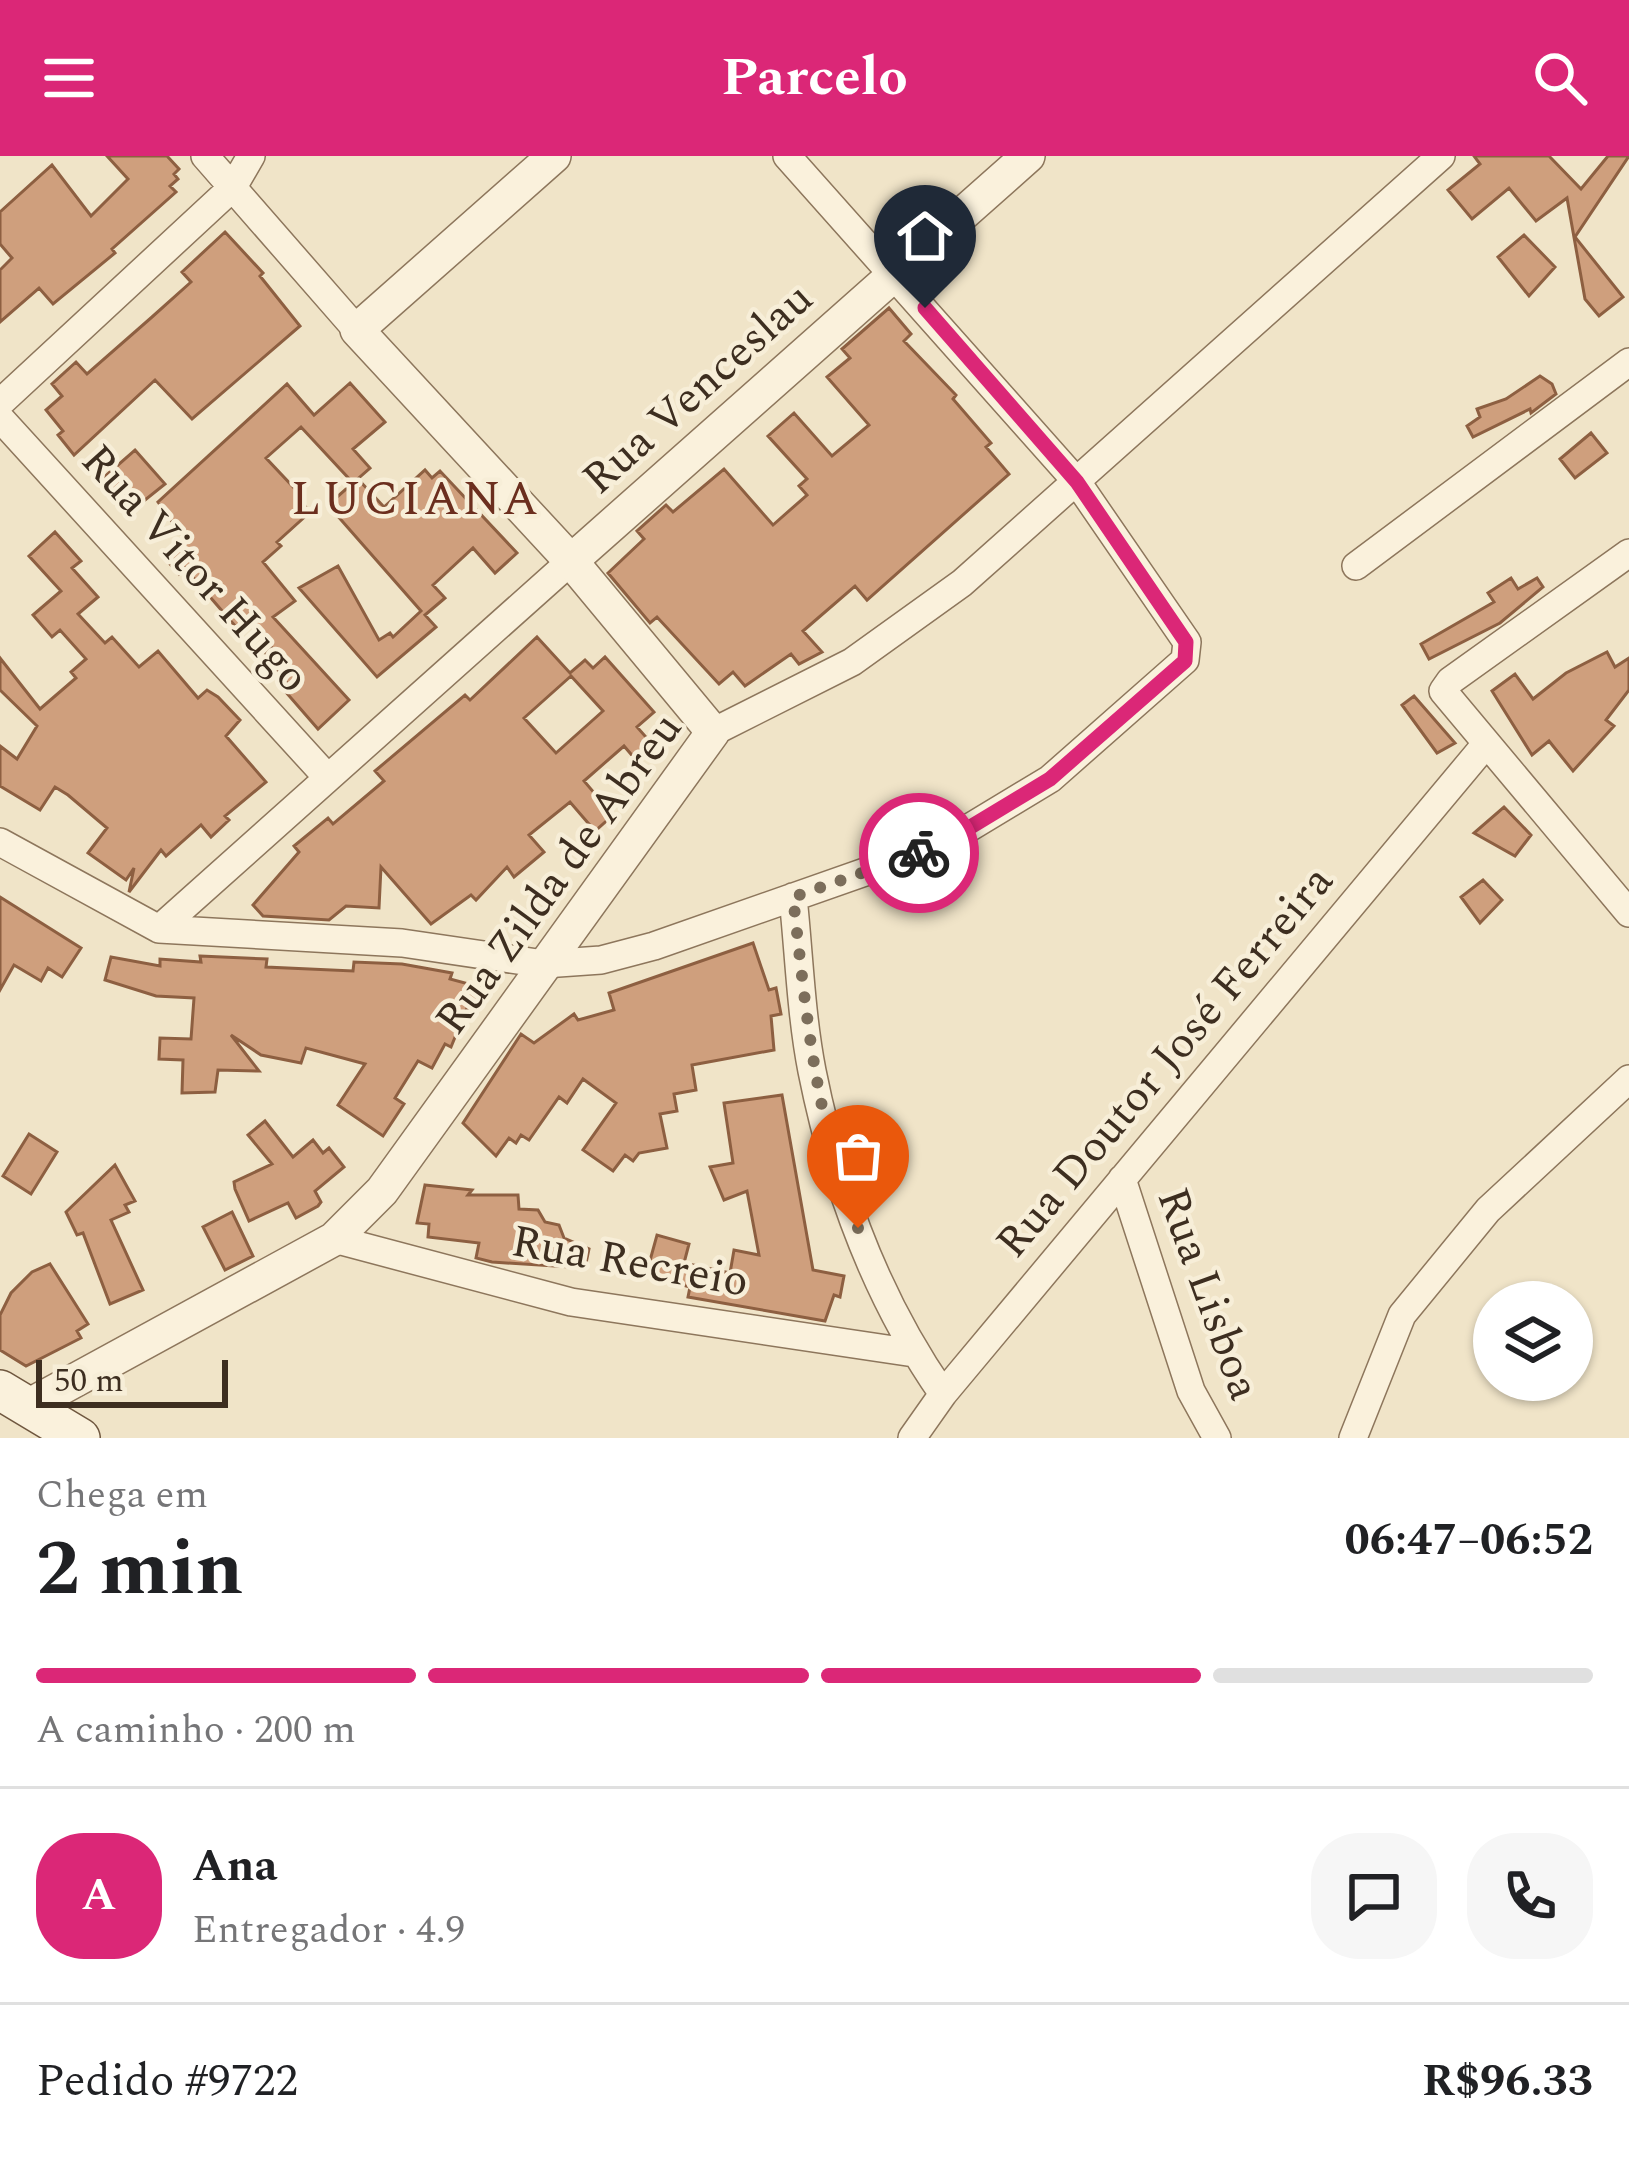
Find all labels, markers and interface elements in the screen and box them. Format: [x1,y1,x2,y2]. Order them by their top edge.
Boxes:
text: Parcelo [721,37,908,119]
icon: menu [36,45,102,111]
icon: search [1527,45,1593,111]
pin [874,185,976,308]
icon: home [892,203,958,269]
street label: Rua Venceslau [567,266,829,512]
street label: Rua Vitor Hugo [64,429,326,709]
district label: LUCIANA [291,463,541,536]
street label: Rua Zilda de Abreu [418,698,700,1050]
courier [859,793,979,913]
icon: bike [886,820,952,886]
street label: Rua Doutor José Ferreira [979,850,1351,1274]
pin [807,1105,909,1228]
icon: bag [825,1123,891,1189]
street label: Rua Lisboa [1138,1178,1278,1410]
street label: Rua Recreio [506,1207,754,1317]
map controls [1473,1281,1593,1401]
button: layers [1473,1281,1593,1401]
scale bar [36,1354,228,1407]
text: 50 m [54,1356,124,1406]
text: Chega em [36,1466,208,1525]
text: 06:47–06:52 [1344,1506,1593,1575]
text: 2 min [36,1510,244,1629]
text: A caminho · 200 m [36,1701,356,1760]
text: Ana [192,1832,278,1901]
button: chat [1311,1833,1437,1959]
button: phone [1467,1833,1593,1959]
text: A [82,1861,116,1930]
text: Entregador · 4.9 [192,1901,465,1960]
text: Pedido #9722 [36,2047,298,2116]
text: R$96.33 [1422,2047,1593,2116]

